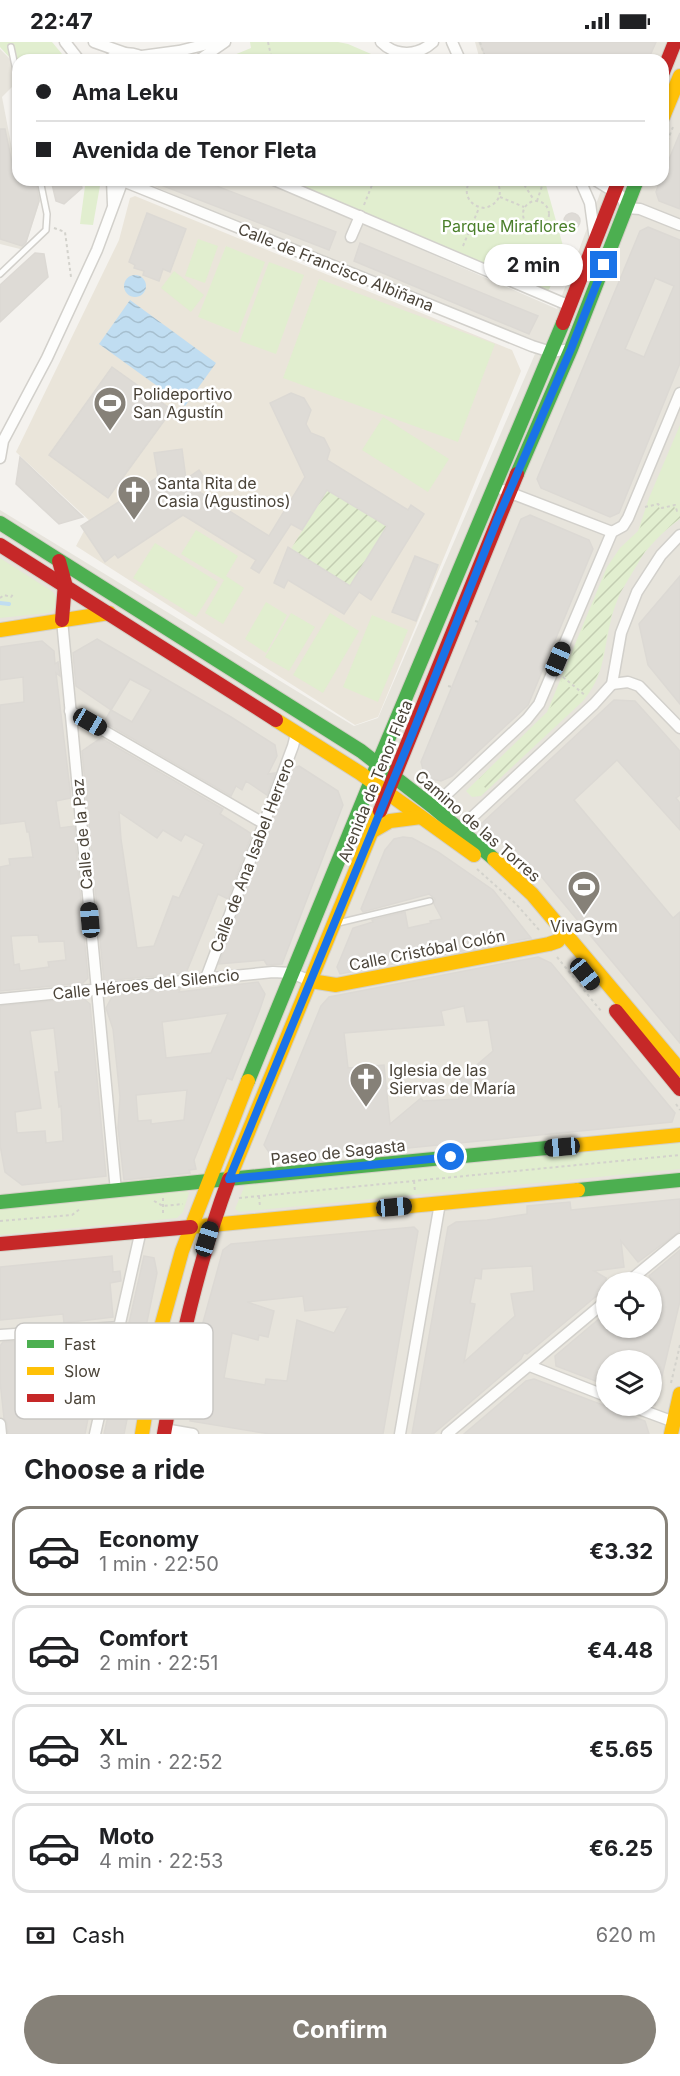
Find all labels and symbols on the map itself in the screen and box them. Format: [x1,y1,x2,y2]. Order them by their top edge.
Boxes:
park label: Parque Miraflores [442,216,576,236]
street label: Calle de Francisco Albiñana [235,218,437,316]
callout: 2 min [484,244,583,286]
route end [590,251,617,278]
place label: Polideportivo San Agustín [133,384,233,422]
sports icon: Polideportivo San Agustín [92,385,128,432]
place label: Santa Rita de Casia (Agustinos) [157,473,291,511]
church icon: Santa Rita de Casia (Agustinos) [116,474,152,521]
car [543,639,573,679]
street label: Avenida de Tenor Fleta [333,697,417,865]
car [70,705,110,739]
street label: Calle de Ana Isabel Herrero [206,755,298,955]
street label: Camino de las Torres [411,766,545,886]
street label: Calle de la Paz [67,778,97,890]
sports icon: VivaGym [566,869,602,916]
car [79,901,101,939]
place label: VivaGym [550,916,618,936]
street label: Calle Cristóbal Colón [347,925,507,975]
car [567,954,603,994]
street label: Calle Héroes del Silencio [51,964,241,1004]
place label: Iglesia de las Siervas de María [389,1060,516,1098]
church icon: Iglesia de las Siervas de María [348,1061,384,1108]
street label: Paseo de Sagasta [270,1135,406,1169]
car [543,1136,581,1158]
route start [437,1143,464,1170]
car [375,1196,413,1218]
car [193,1219,221,1259]
legend [15,1323,213,1419]
text: Fast [64,1334,96,1354]
text: Slow [64,1361,101,1381]
text: Jam [64,1388,96,1408]

